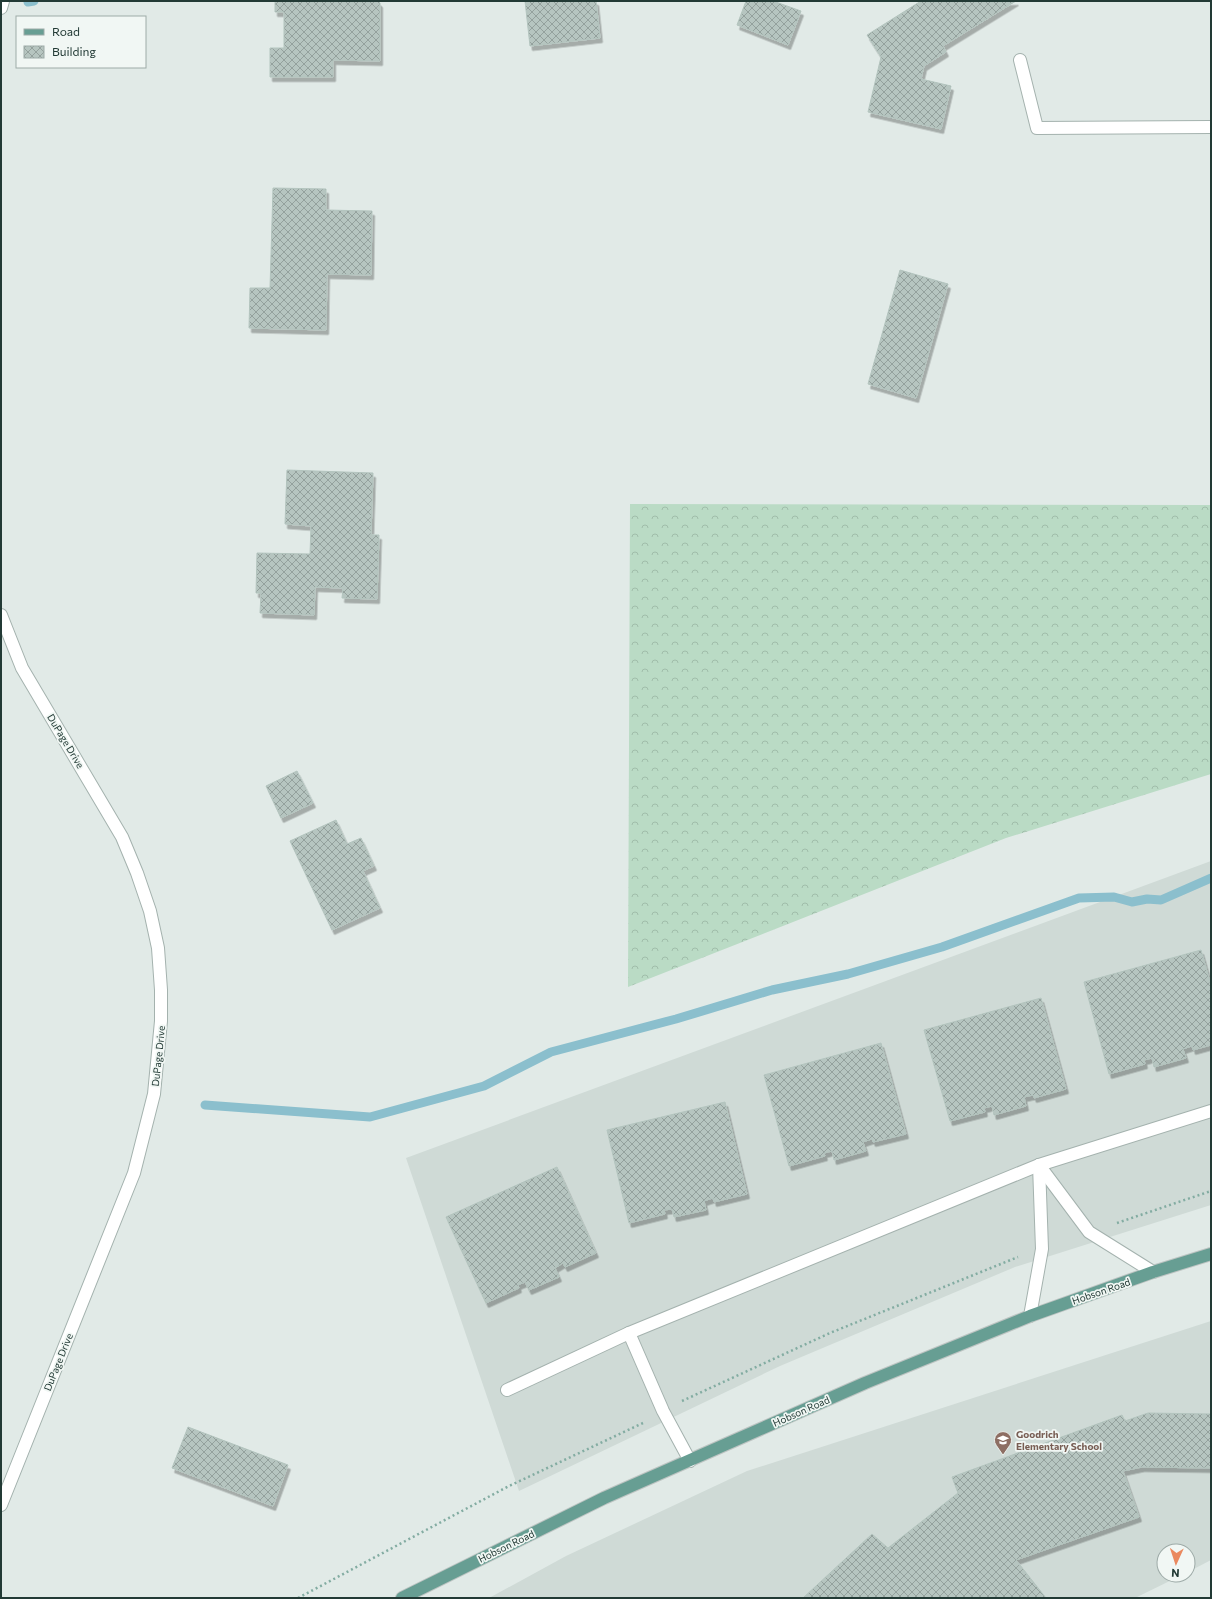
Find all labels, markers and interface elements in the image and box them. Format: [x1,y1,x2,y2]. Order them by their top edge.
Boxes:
legend [16,16,146,68]
text: Road [52,24,80,38]
text: Building [52,44,96,58]
street label: DuPage Drive [45,712,87,770]
street label: DuPage Drive [149,1025,167,1087]
street label: Hobson Road [1070,1275,1132,1307]
street label: DuPage Drive [41,1331,75,1393]
street label: Hobson Road [771,1393,831,1429]
place label: Goodrich Elementary School [1016,1428,1102,1452]
school or university icon: Goodrich Elementary School [993,1430,1013,1455]
street label: Hobson Road [476,1527,536,1565]
north arrow [1156,1543,1196,1583]
text: N [1171,1567,1180,1580]

